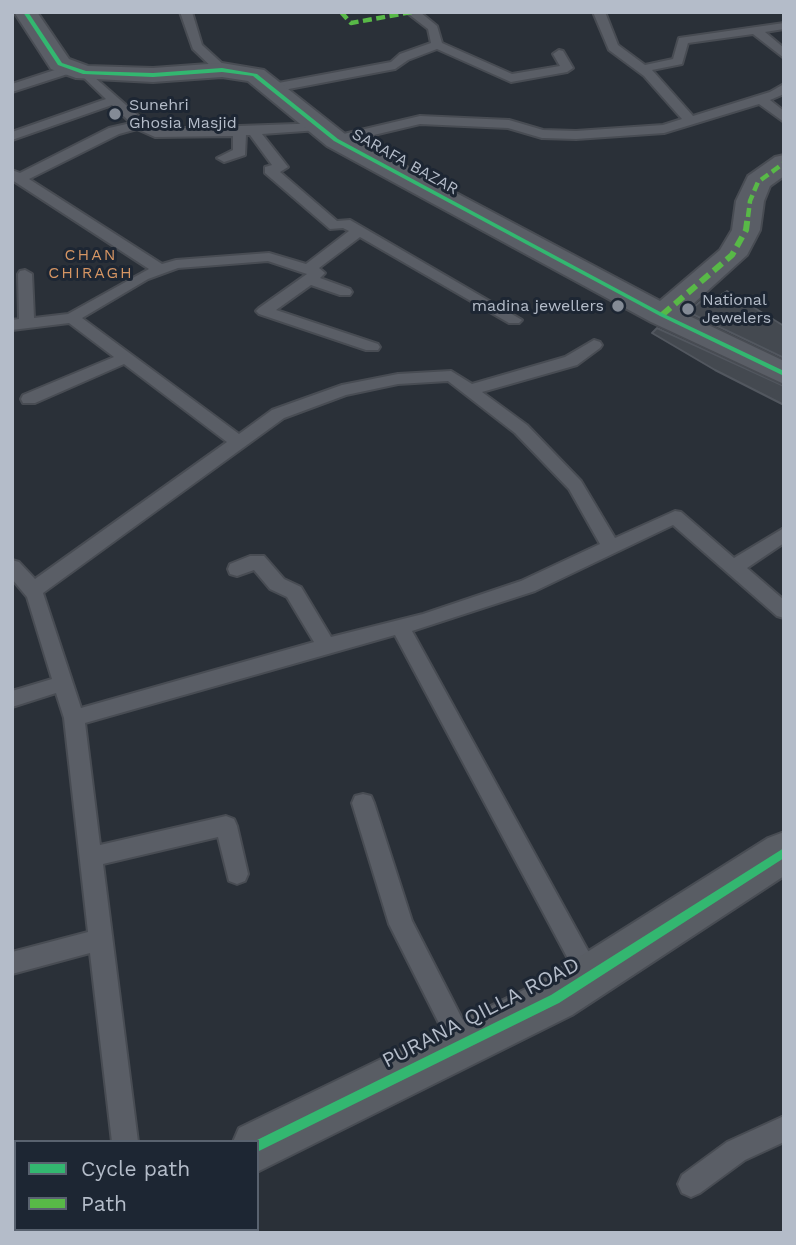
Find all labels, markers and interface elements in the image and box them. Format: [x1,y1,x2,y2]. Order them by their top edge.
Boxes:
place label: Sunehri Ghosia Masjid [129,95,237,133]
marker: Sunehri Ghosia Masjid [107,106,123,122]
street label: SARAFA BAZAR [348,125,462,199]
district label: CHAN CHIRAGH [49,245,133,283]
place label: National Jewelers [702,290,771,328]
place label: madina jewellers [472,296,604,316]
marker: madina jewellers [610,298,626,314]
marker: National Jewelers [680,301,696,317]
street label: PURANA QILLA ROAD [378,952,584,1074]
legend [14,1140,259,1231]
text: Cycle path [81,1156,190,1181]
text: Path [81,1191,127,1216]

